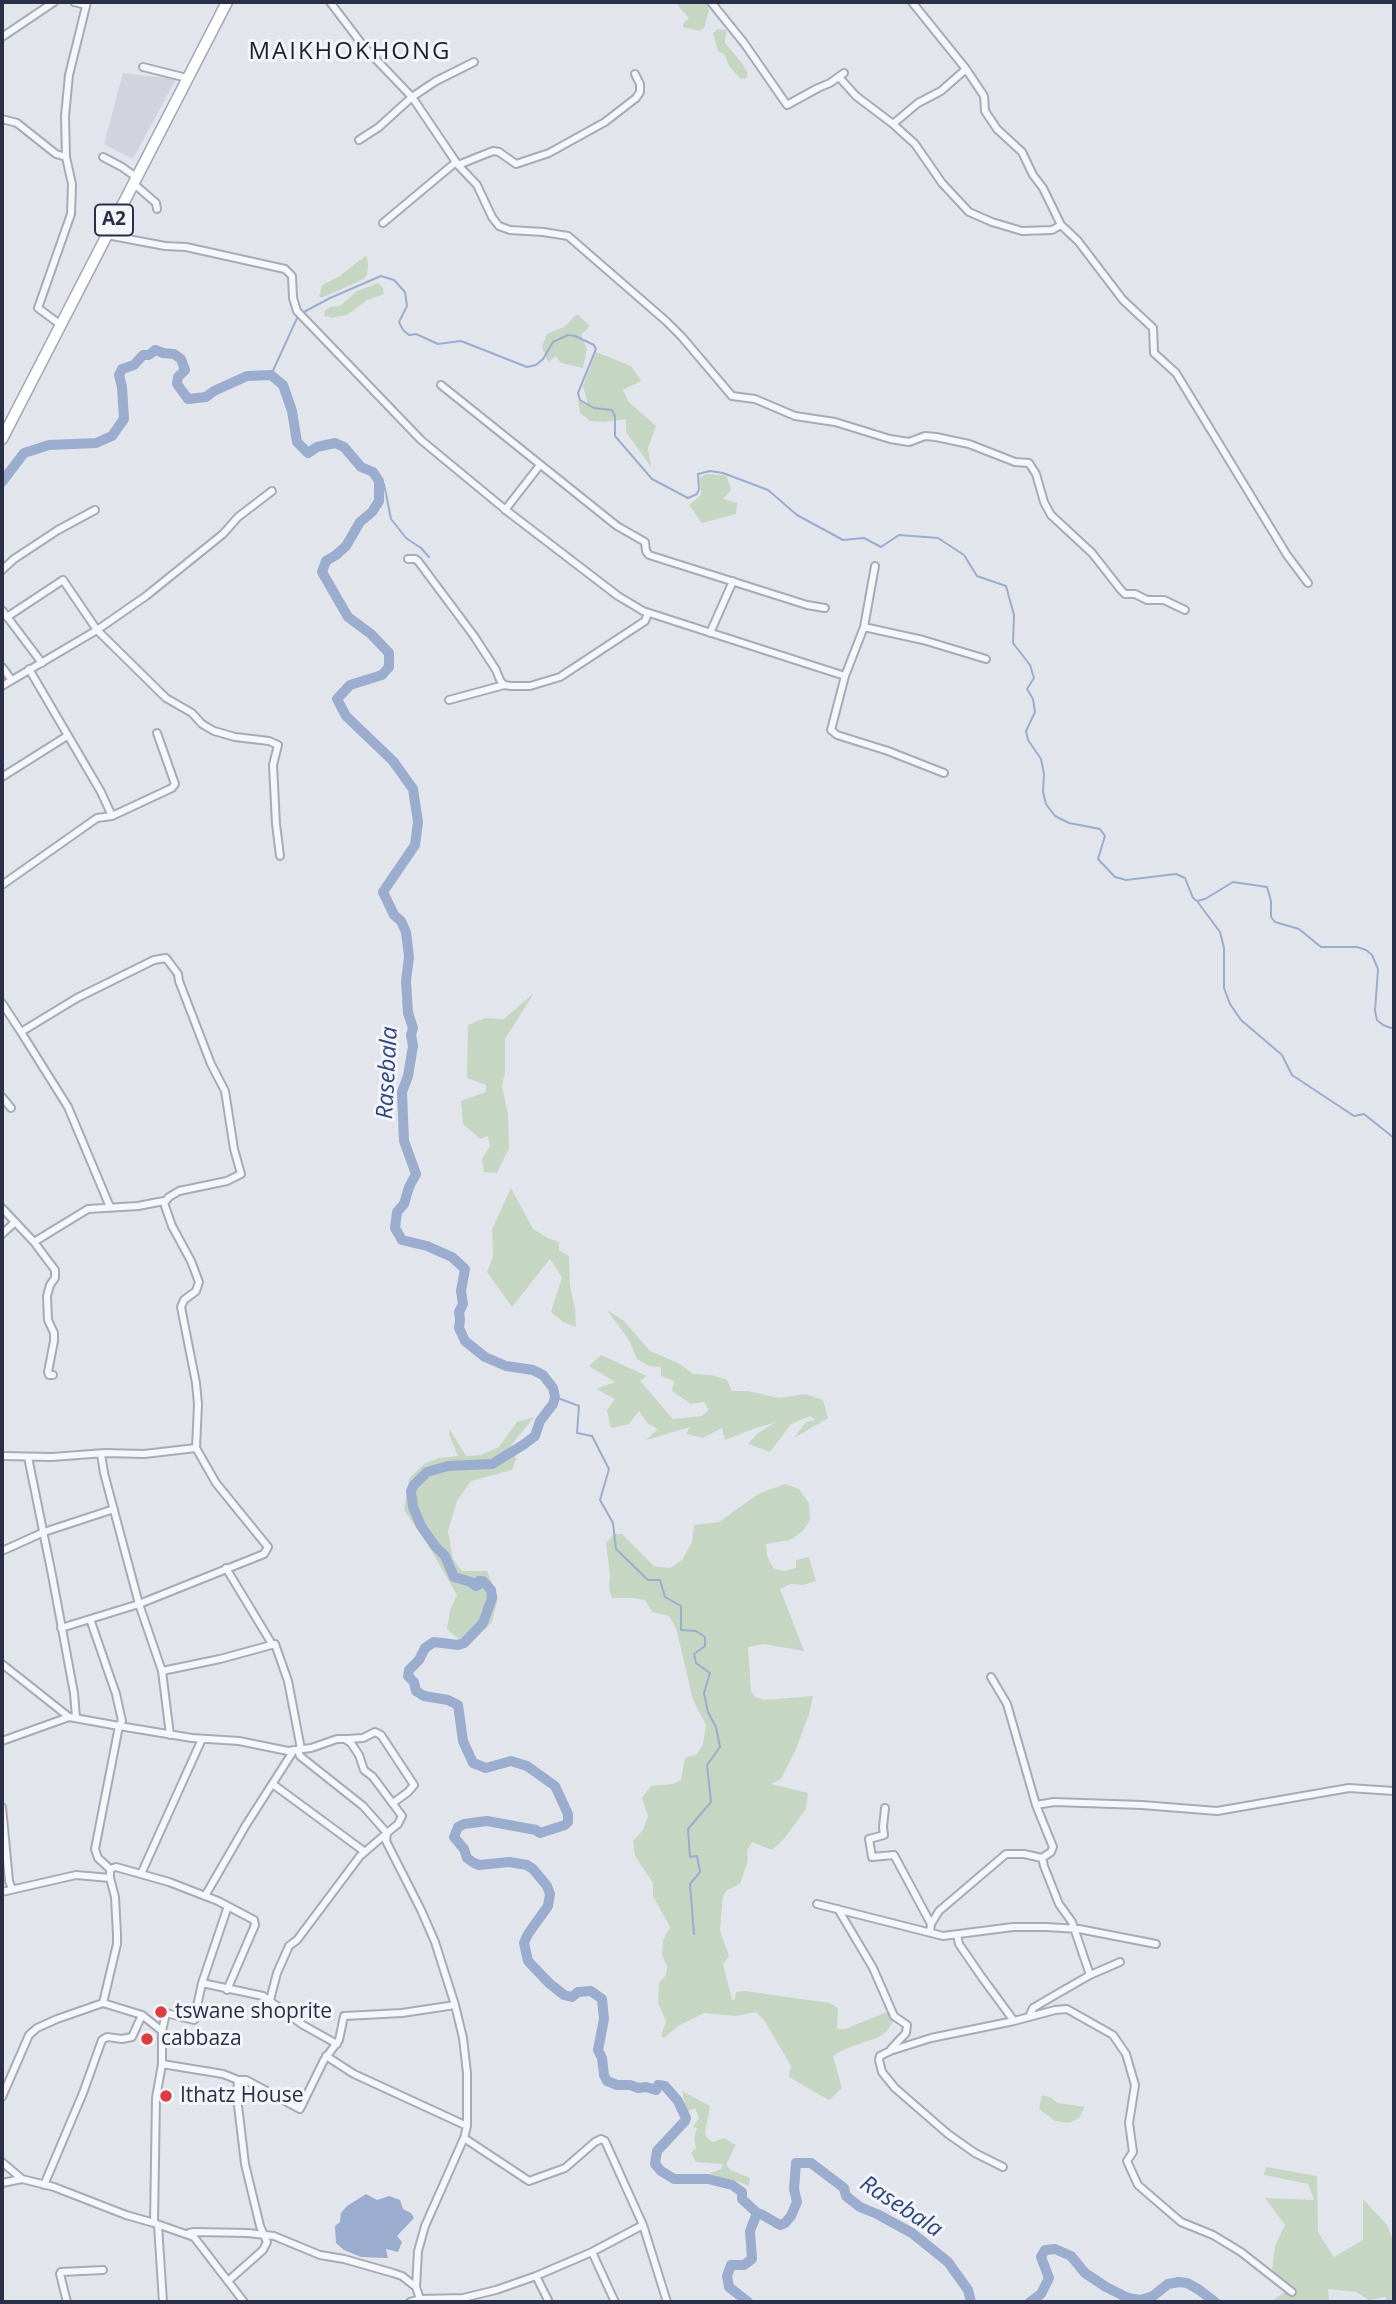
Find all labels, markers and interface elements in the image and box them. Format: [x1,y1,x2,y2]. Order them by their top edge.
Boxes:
district label: MAIKHOKHONG [250,38,450,66]
road number: A2 [95,204,133,235]
water label: Rasebala [372,1026,404,1120]
place label: tswane shoprite [175,1999,332,2025]
marker: tswane shoprite [153,2004,169,2020]
place label: cabbaza [161,2026,242,2052]
marker: cabbaza [139,2031,155,2047]
place label: Ithatz House [180,2083,303,2109]
marker: Ithatz House [158,2088,174,2104]
water label: Rasebala [855,2170,947,2244]

